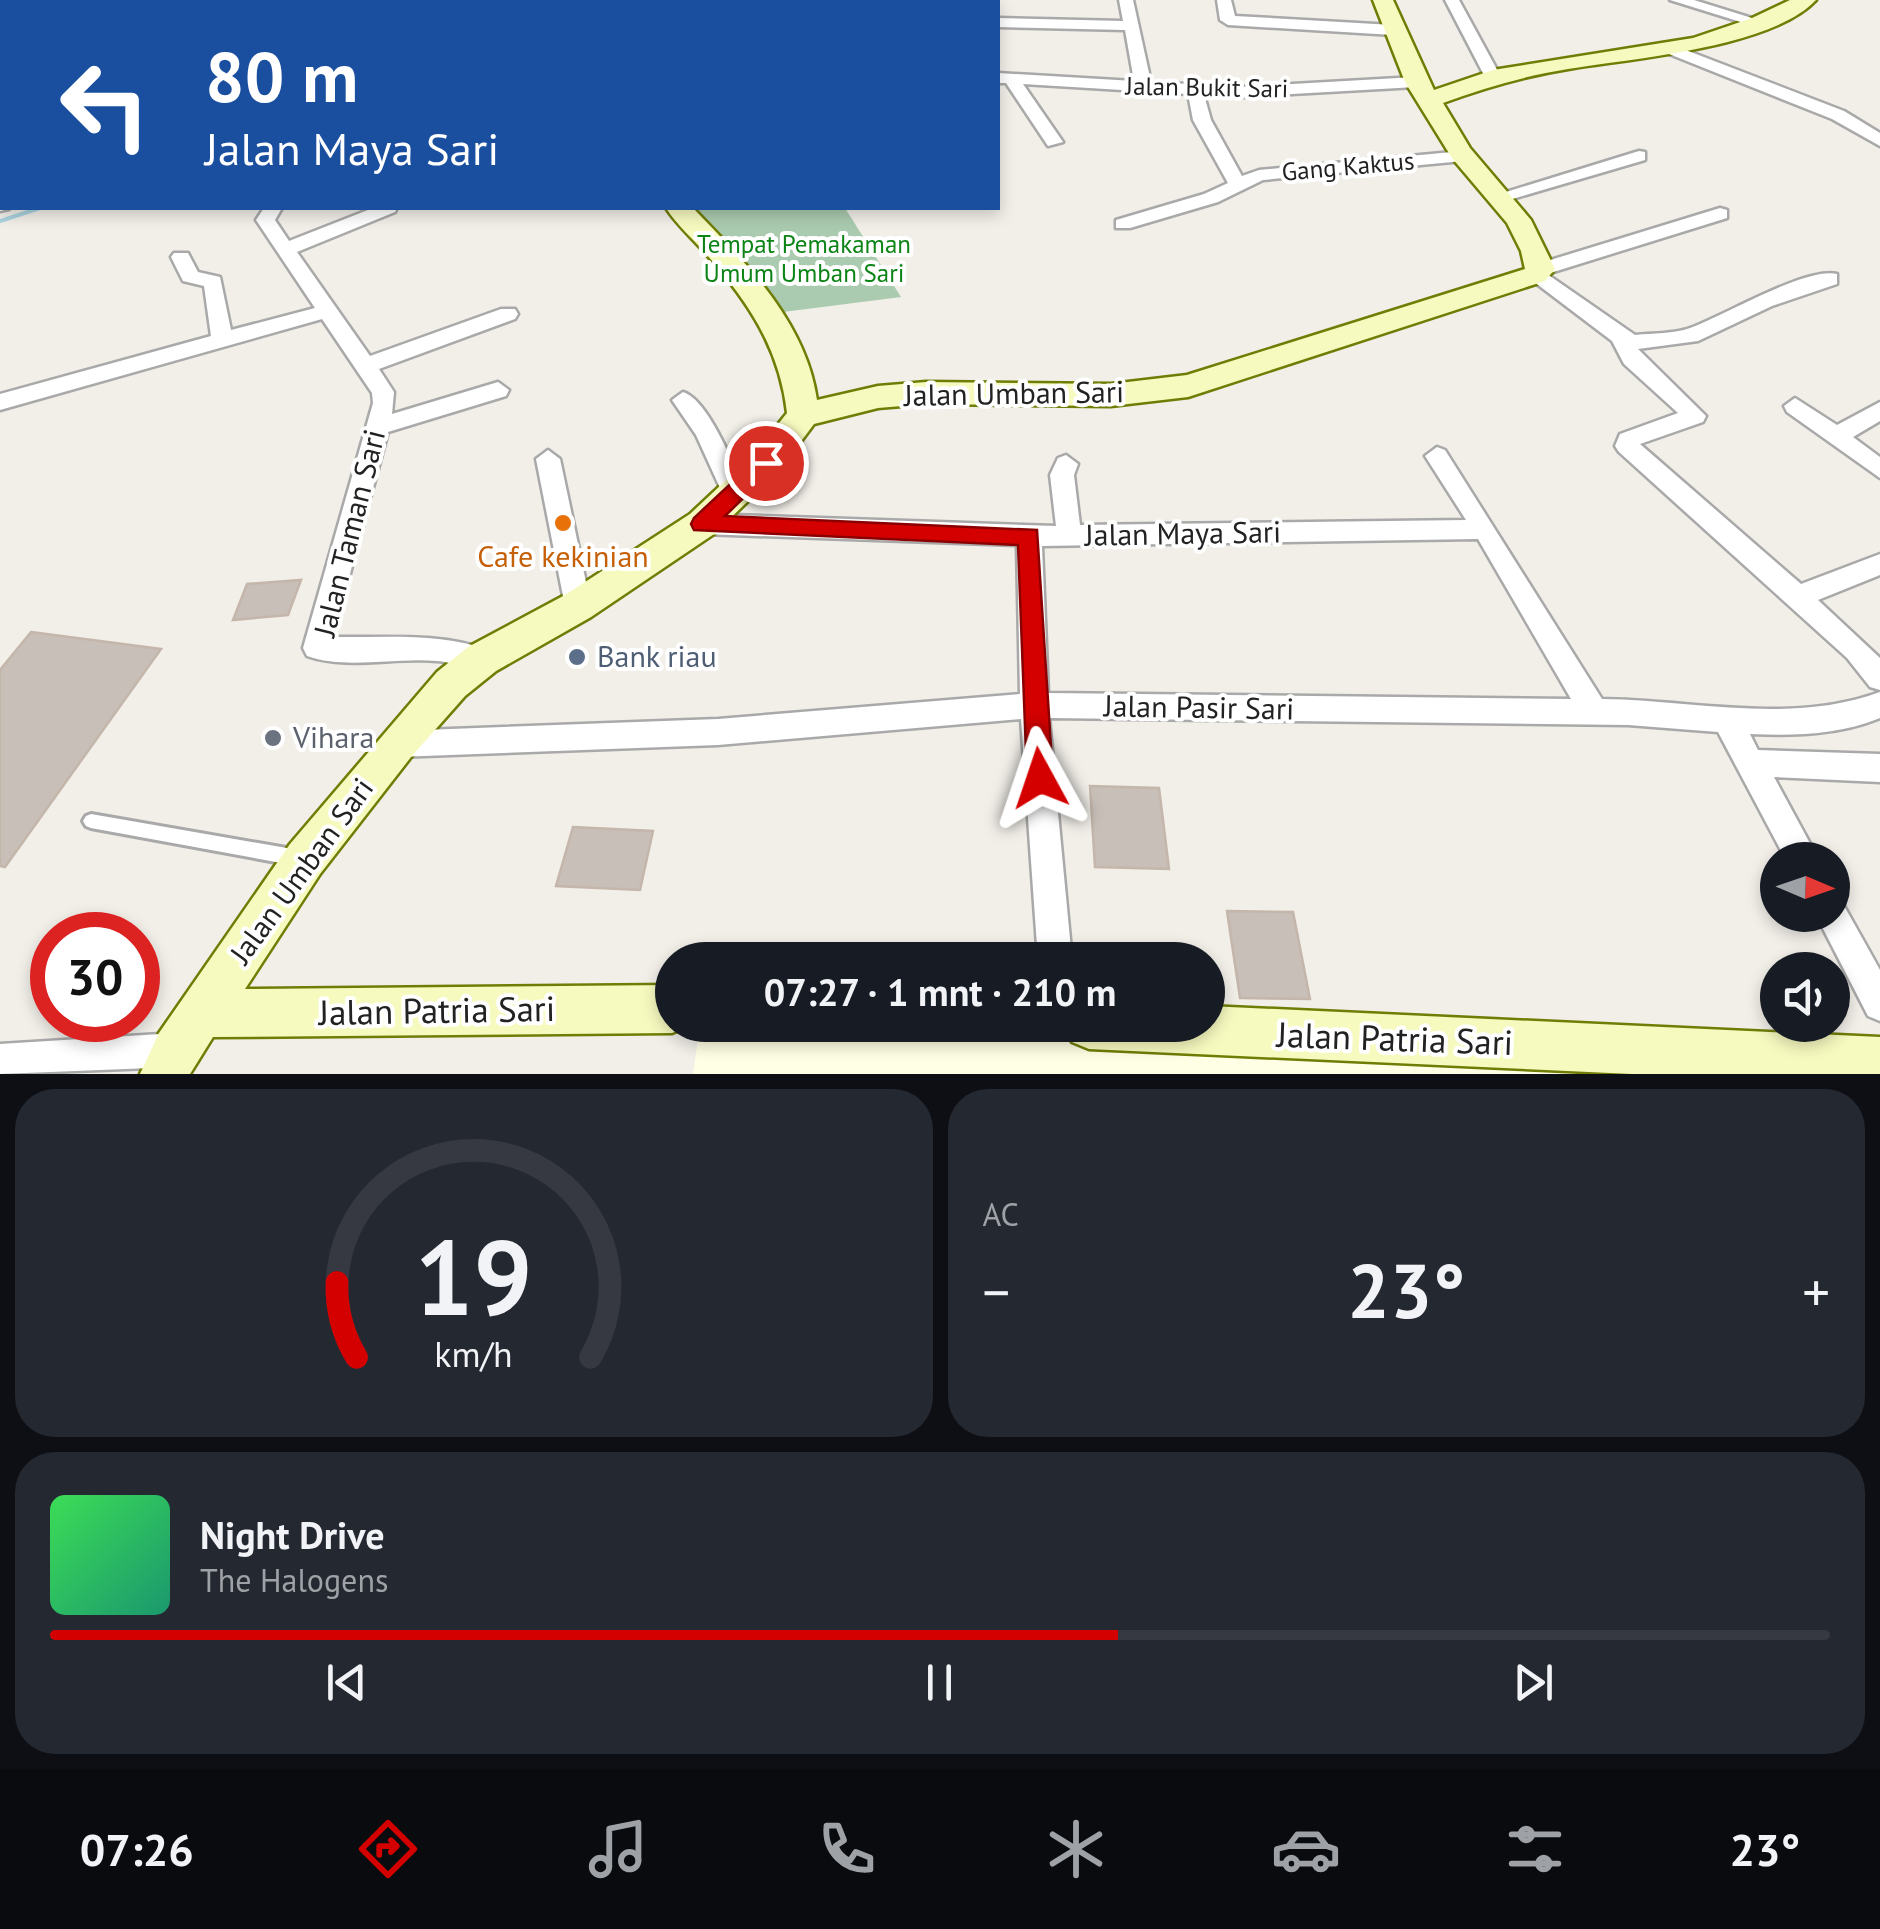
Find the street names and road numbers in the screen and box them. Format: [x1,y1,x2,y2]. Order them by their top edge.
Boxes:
street label: Jalan Bukit Sari [1124,70,1289,104]
street label: Gang Kaktus [1280,144,1416,188]
street label: Jalan Umban Sari [902,371,1124,414]
street label: Jalan Taman Sari [304,425,393,642]
street label: Jalan Maya Sari [1083,511,1281,554]
street label: Jalan Pasir Sari [1102,685,1294,728]
street label: Jalan Umban Sari [219,770,381,972]
street label: Jalan Patria Sari [316,985,556,1035]
street label: Jalan Patria Sari [1274,1011,1514,1065]

